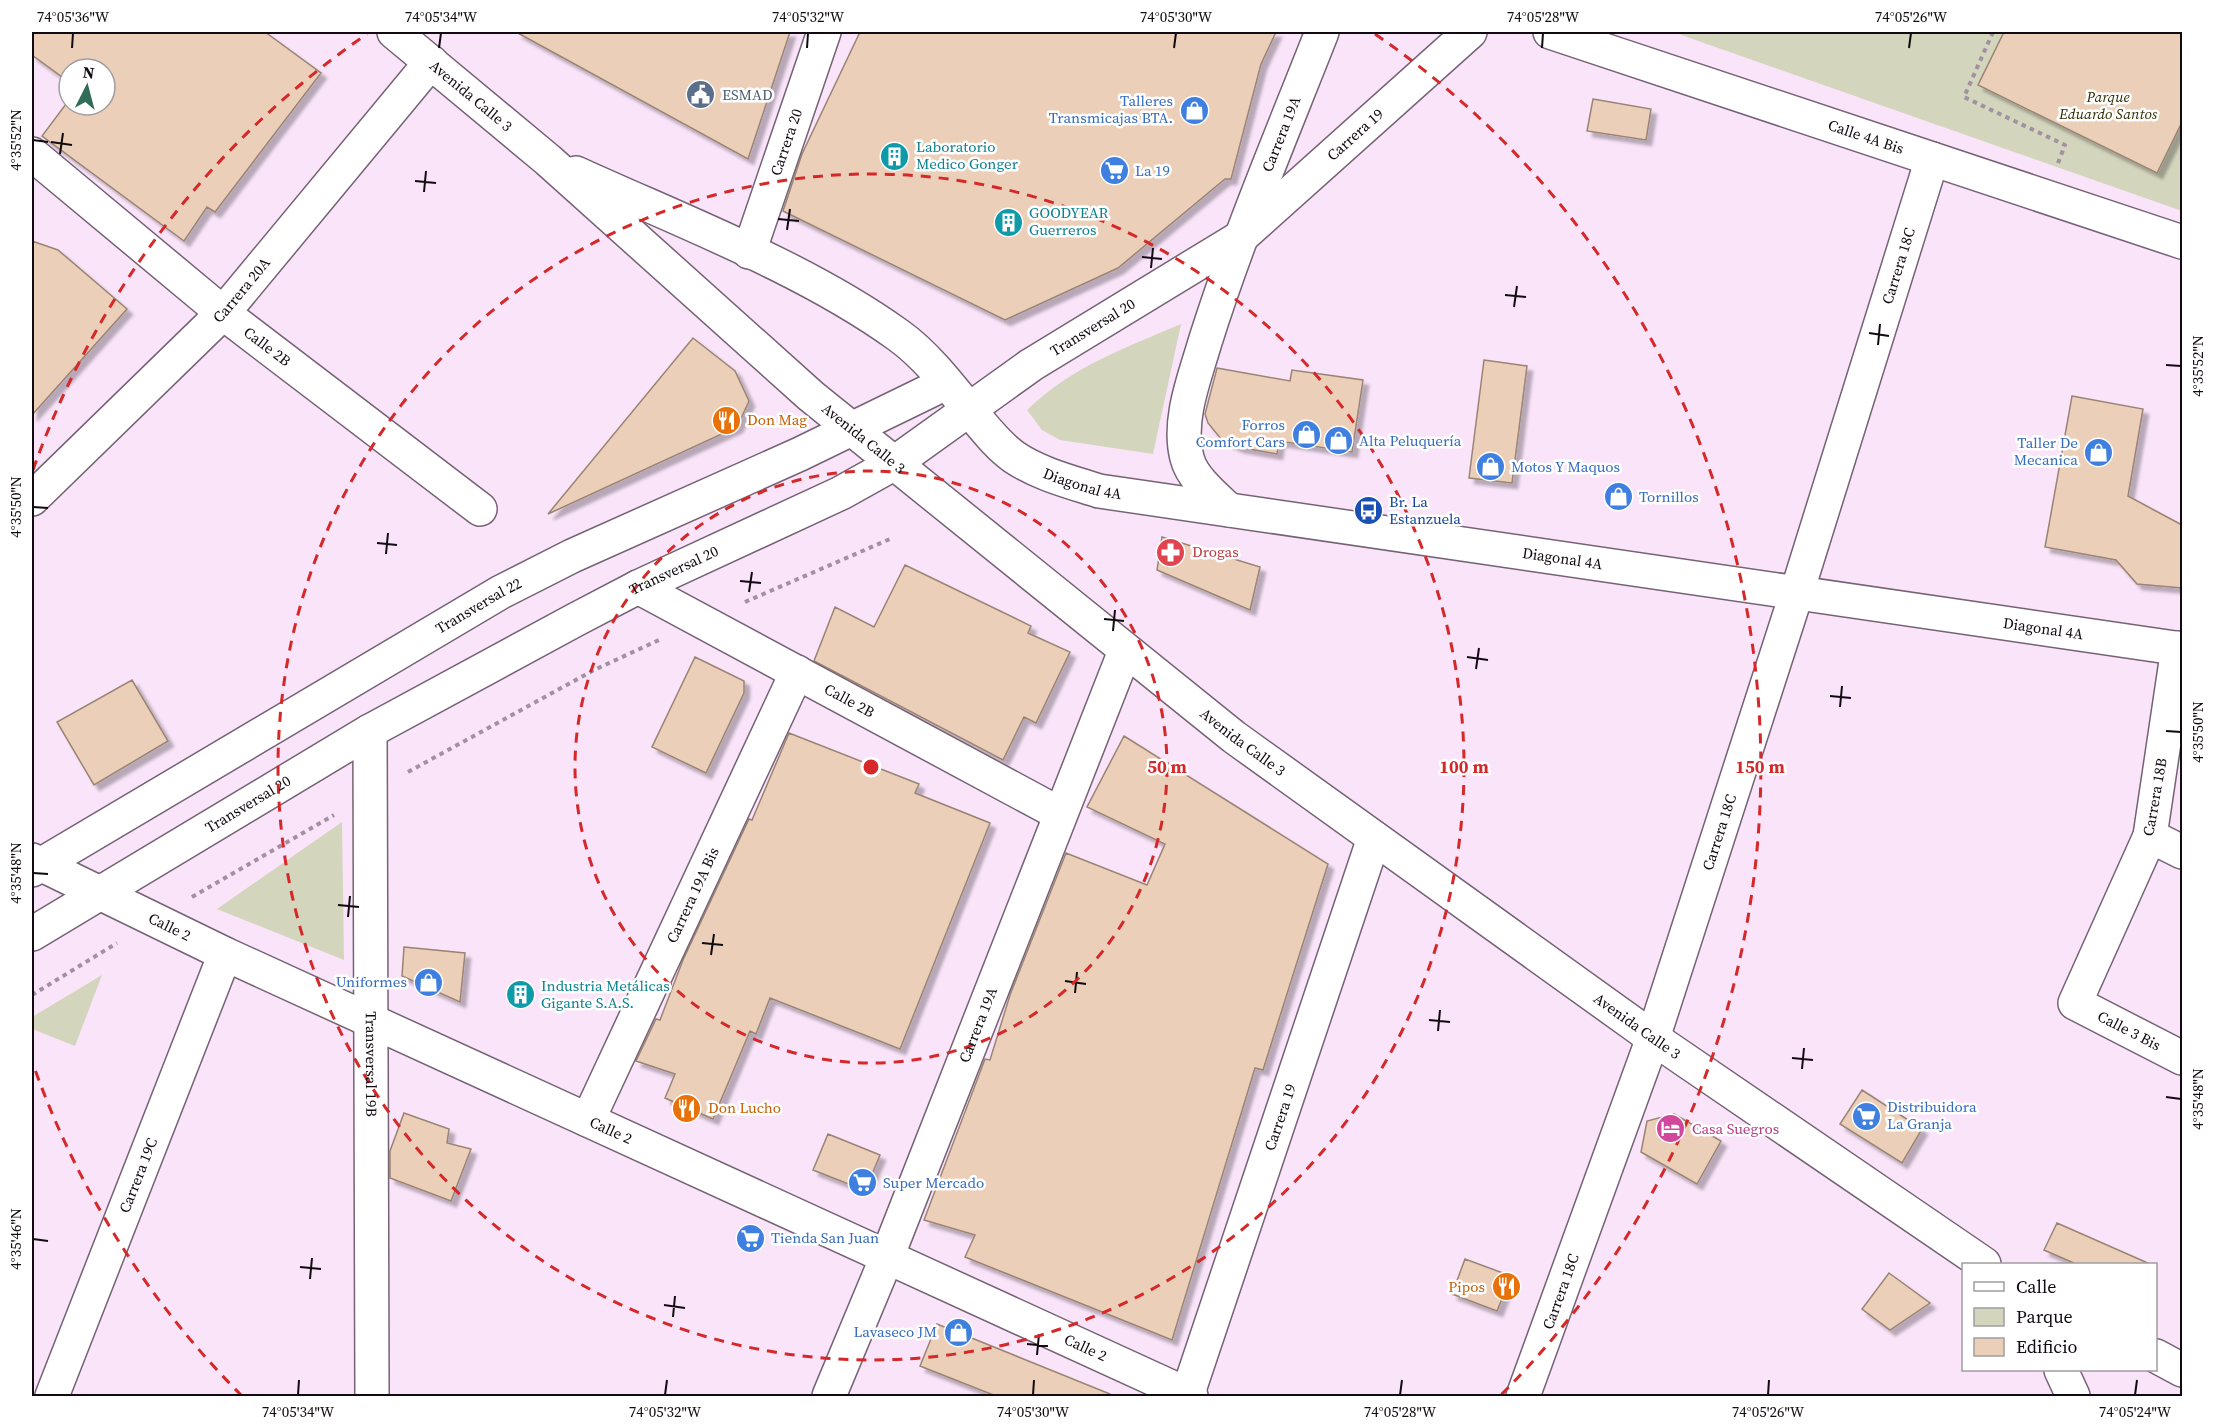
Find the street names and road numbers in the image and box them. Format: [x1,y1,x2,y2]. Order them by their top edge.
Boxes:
street label: Avenida Calle 3 [425,55,517,136]
street label: Carrera 19A [1256,93,1305,175]
street label: Carrera 19 [1322,103,1388,165]
street label: Carrera 20 [765,106,807,178]
street label: Calle 4A Bis [1826,114,1907,159]
street label: Carrera 18C [1876,225,1920,307]
street label: Carrera 20A [208,253,275,327]
street label: Transversal 20 [1046,293,1139,361]
street label: Calle 2B [240,321,295,371]
street label: Avenida Calle 3 [818,398,910,478]
street label: Diagonal 4A [1040,462,1123,504]
street label: Transversal 20 [625,540,722,600]
street label: Diagonal 4A [1521,542,1604,574]
street label: Transversal 22 [431,572,525,639]
street label: Diagonal 4A [2002,612,2085,644]
street label: Calle 2B [821,678,878,722]
street label: Avenida Calle 3 [1196,703,1290,781]
street label: Carrera 18B [2137,756,2172,838]
street label: Transversal 20 [201,770,294,838]
street label: Carrera 18C [1697,791,1741,873]
street label: Carrera 19A Bis [661,844,724,946]
street label: Calle 2 [145,907,194,946]
street label: Carrera 19A [953,984,1002,1066]
street label: Avenida Calle 3 [1590,988,1685,1064]
street label: Calle 3 Bis [2094,1005,2165,1055]
street label: Transversal 19B [361,1011,382,1117]
street label: Carrera 19 [1259,1081,1301,1153]
street label: Calle 2 [586,1111,636,1149]
street label: Carrera 19C [114,1134,162,1216]
street label: Carrera 18C [1537,1251,1584,1332]
street label: Calle 2 [1061,1328,1110,1366]

